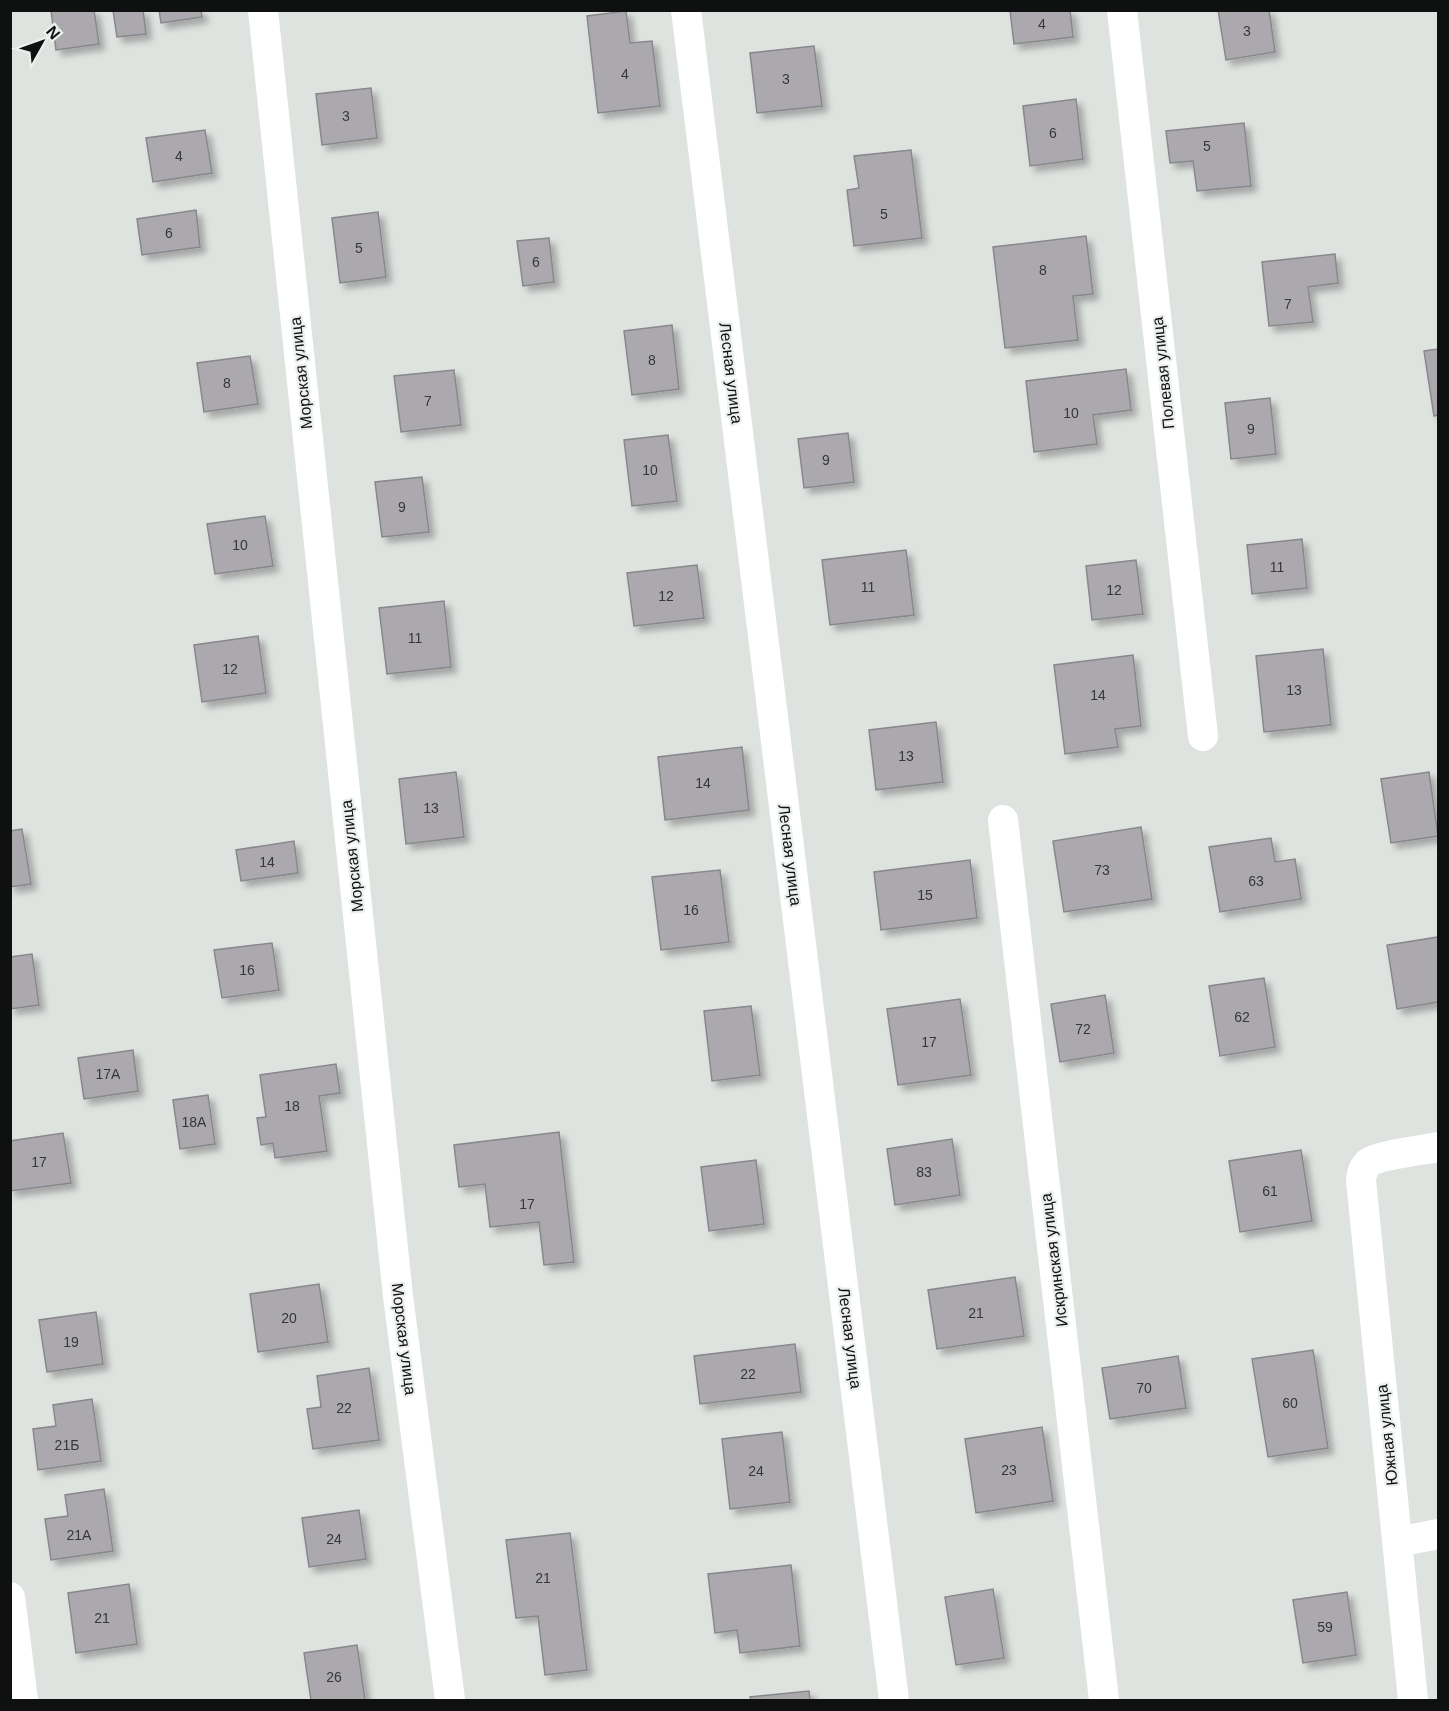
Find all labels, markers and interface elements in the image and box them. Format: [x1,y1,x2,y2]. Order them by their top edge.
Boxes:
north arrow [12,12,72,72]
house number: 4 [1038,16,1046,32]
text: N [43,23,63,43]
house number: 3 [1243,23,1251,39]
house number: 4 [621,66,629,82]
house number: 3 [782,71,790,87]
house number: 3 [342,108,350,124]
house number: 6 [1049,125,1057,141]
house number: 5 [1203,138,1211,154]
house number: 4 [175,148,183,164]
house number: 5 [880,206,888,222]
house number: 6 [165,225,173,241]
house number: 5 [355,240,363,256]
house number: 6 [532,254,540,270]
house number: 8 [1039,262,1047,278]
house number: 7 [1284,296,1292,312]
street label: Морская улица [287,316,315,430]
street label: Полевая улица [1149,316,1177,430]
street label: Лесная улица [716,321,746,425]
house number: 8 [648,352,656,368]
house number: 8 [223,375,231,391]
house number: 7 [424,393,432,409]
house number: 10 [1063,405,1079,421]
house number: 9 [1247,421,1255,437]
house number: 9 [822,452,830,468]
house number: 10 [642,462,658,478]
house number: 9 [398,499,406,515]
house number: 10 [232,537,248,553]
house number: 11 [1270,559,1284,575]
house number: 11 [861,579,875,595]
house number: 12 [1106,582,1122,598]
house number: 12 [658,588,674,604]
house number: 11 [408,630,422,646]
house number: 12 [222,661,238,677]
house number: 13 [1286,682,1302,698]
house number: 14 [1090,687,1106,703]
house number: 13 [898,748,914,764]
house number: 14 [695,775,711,791]
street label: Морская улица [338,799,366,913]
house number: 13 [423,800,439,816]
street label: Лесная улица [775,803,805,907]
house number: 14 [259,854,275,870]
house number: 73 [1094,862,1110,878]
house number: 63 [1248,873,1264,889]
house number: 15 [917,887,933,903]
house number: 16 [683,902,699,918]
house number: 16 [239,962,255,978]
house number: 62 [1234,1009,1250,1025]
house number: 72 [1075,1021,1091,1037]
house number: 17 [921,1034,937,1050]
house number: 17А [96,1066,121,1082]
house number: 18 [284,1098,300,1114]
house number: 18А [182,1114,207,1130]
house number: 17 [31,1154,47,1170]
house number: 83 [916,1164,932,1180]
house number: 61 [1262,1183,1278,1199]
street label: Искринская улица [1037,1192,1071,1328]
house number: 17 [519,1196,535,1212]
street label: Морская улица [389,1282,419,1396]
street label: Лесная улица [835,1286,865,1390]
house number: 21 [968,1305,984,1321]
house number: 20 [281,1310,297,1326]
house number: 19 [63,1334,79,1350]
house number: 22 [740,1366,756,1382]
house number: 70 [1136,1380,1152,1396]
street label: Южная улица [1373,1383,1401,1486]
house number: 60 [1282,1395,1298,1411]
house number: 22 [336,1400,352,1416]
house number: 21Б [55,1437,79,1453]
house number: 23 [1001,1462,1017,1478]
house number: 24 [748,1463,764,1479]
house number: 21А [67,1527,92,1543]
house number: 24 [326,1531,342,1547]
house number: 21 [535,1570,551,1586]
house number: 21 [94,1610,110,1626]
house number: 59 [1317,1619,1333,1635]
house number: 26 [326,1669,342,1685]

